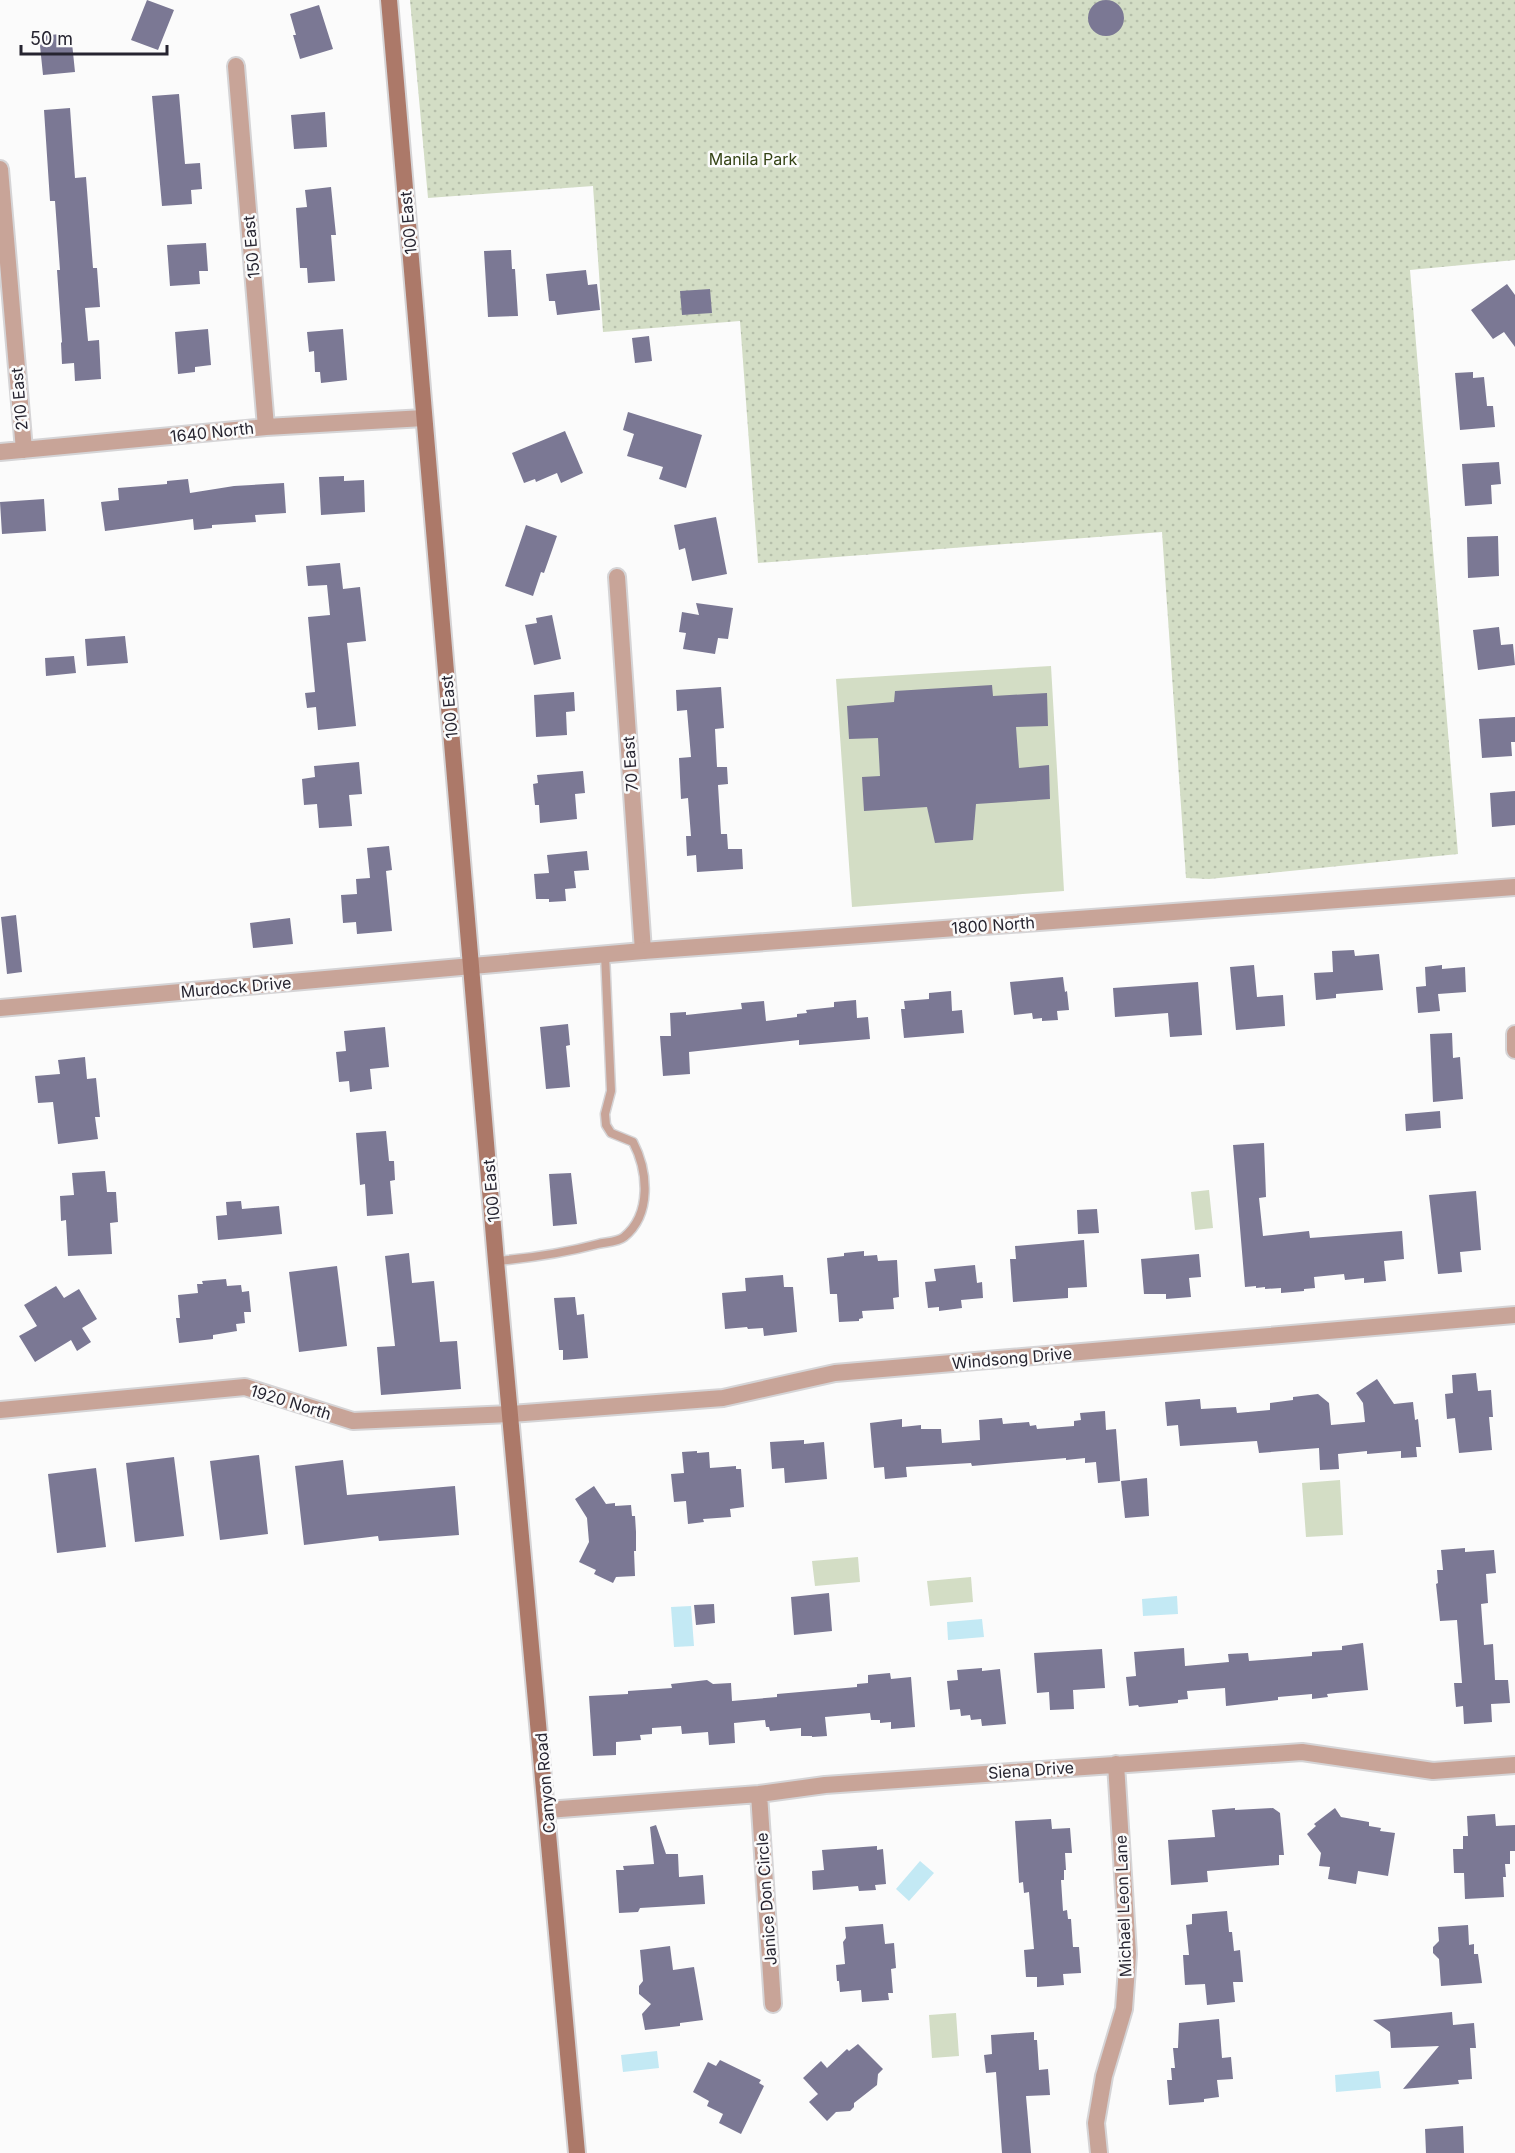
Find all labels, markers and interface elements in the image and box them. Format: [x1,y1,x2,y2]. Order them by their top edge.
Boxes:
scale bar [21,18,166,56]
text: 50 m [30,28,73,49]
park label: Manila Park [709,149,797,169]
street label: 100 East [395,191,421,255]
street label: 150 East [238,215,264,279]
street label: 210 East [6,367,32,431]
street label: 1640 North [169,418,255,446]
street label: 100 East [436,675,462,739]
street label: 70 East [618,736,642,792]
street label: 1800 North [951,912,1035,938]
street label: Murdock Drive [180,972,292,1002]
street label: 100 East [478,1159,504,1223]
street label: Windsong Drive [951,1343,1073,1373]
street label: 1920 North [248,1380,334,1424]
street label: Canyon Road [531,1732,559,1834]
street label: Siena Drive [987,1757,1075,1783]
street label: Janice Don Circle [751,1832,781,1966]
street label: Michael Leon Lane [1111,1835,1135,1977]

